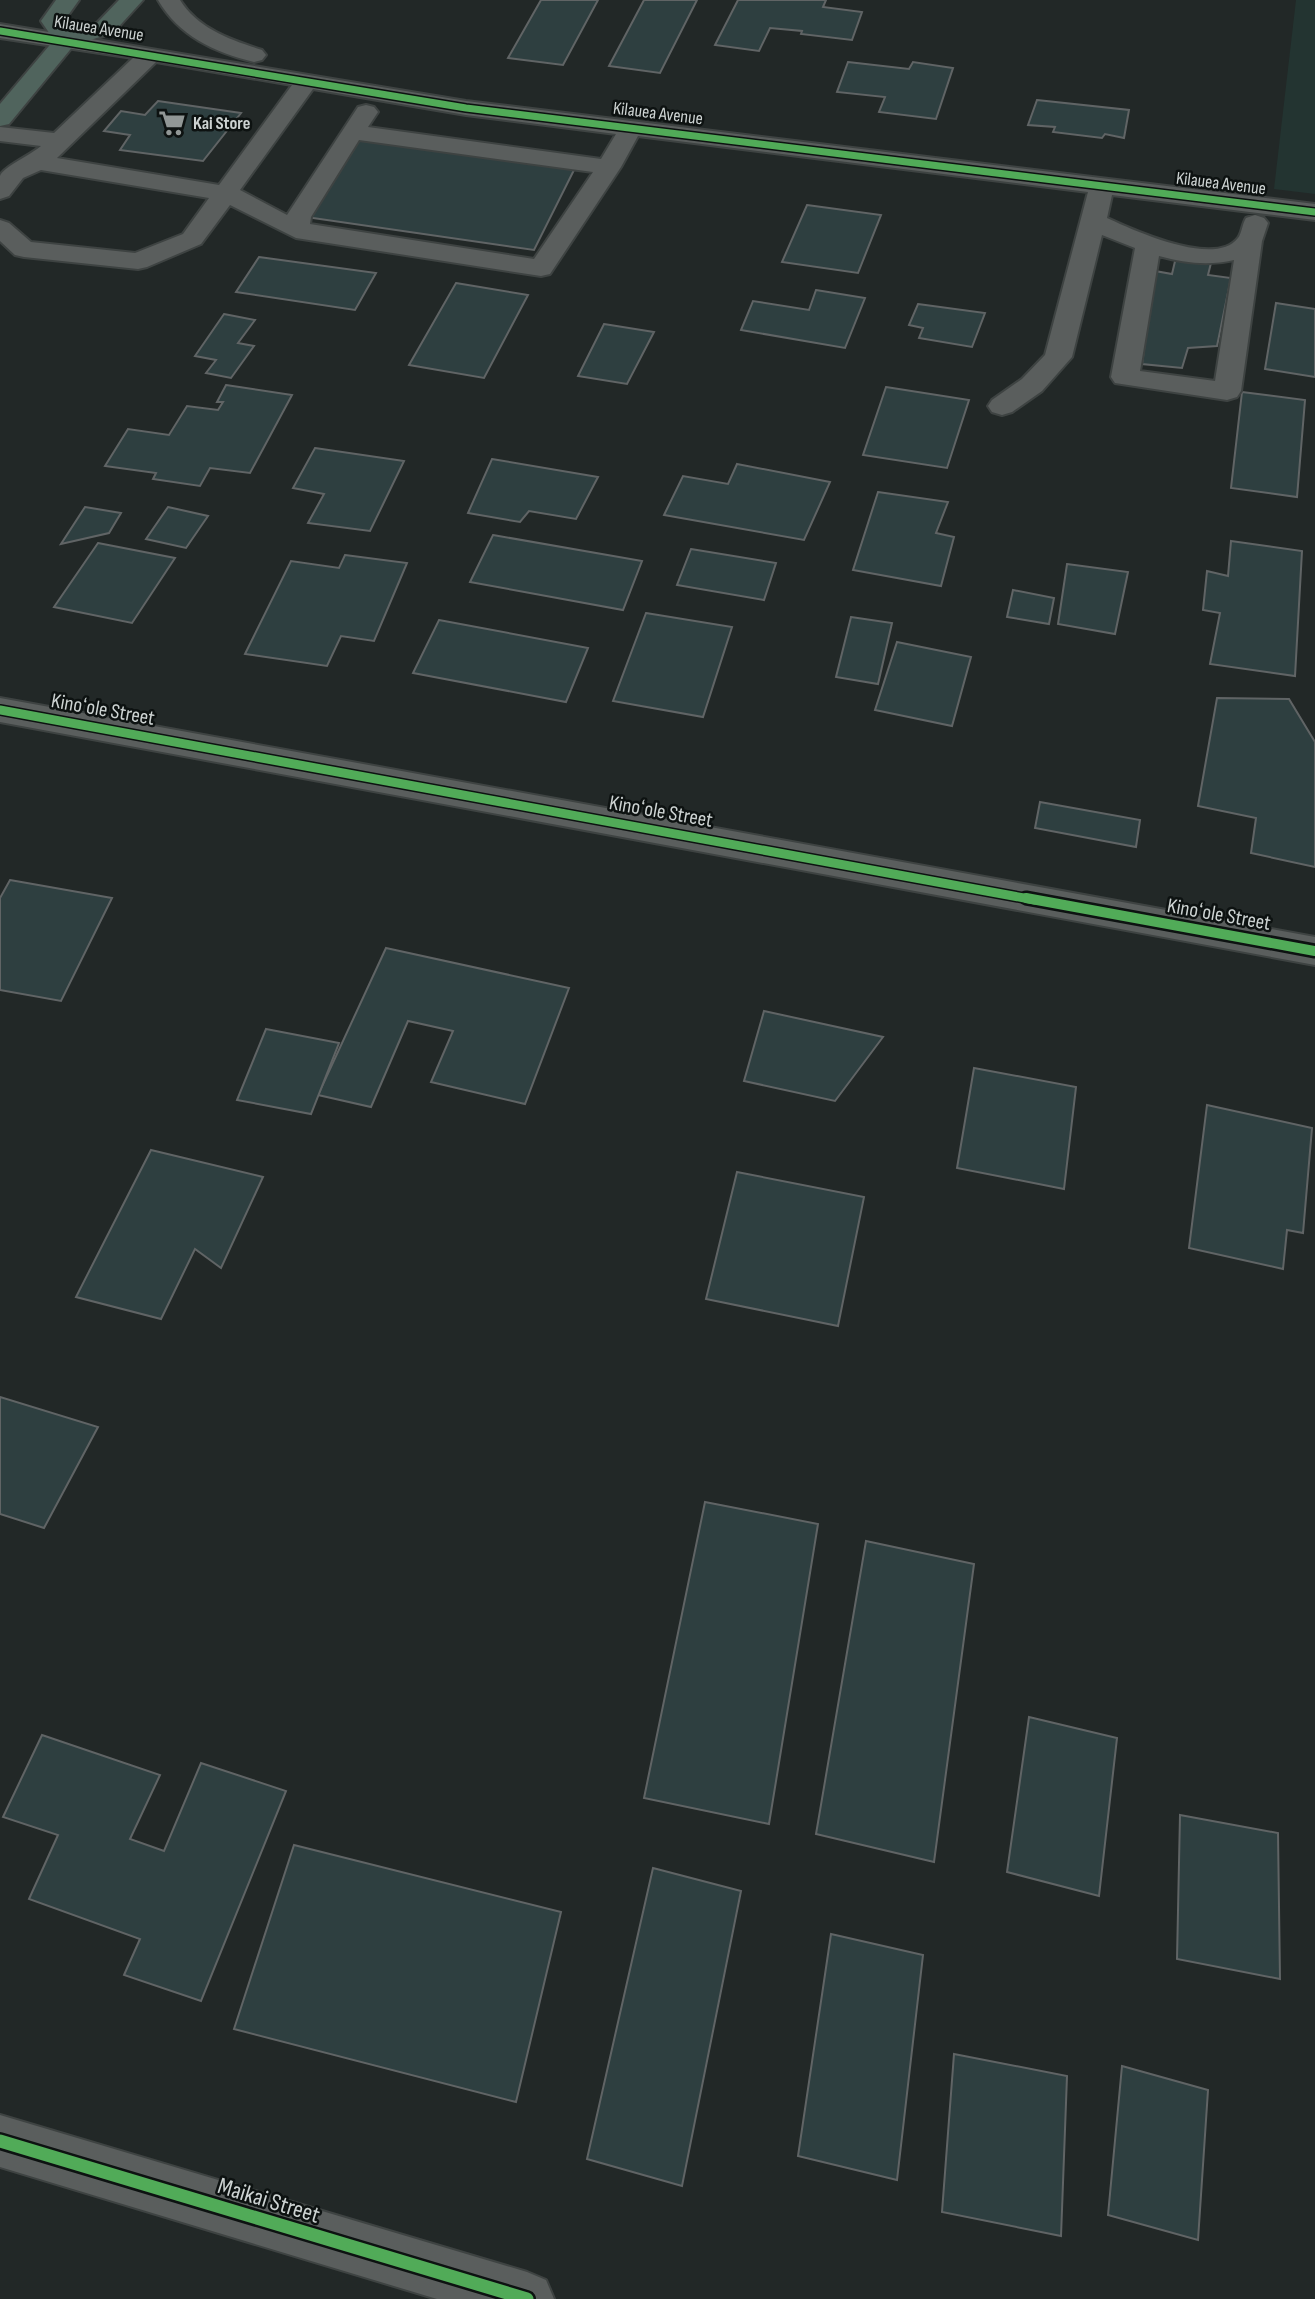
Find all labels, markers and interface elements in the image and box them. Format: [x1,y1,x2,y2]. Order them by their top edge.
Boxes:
street label: Kilauea Avenue [53,11,145,46]
street label: Kilauea Avenue [612,98,704,129]
supermarket icon: Kai Store [157,108,187,138]
place label: Kai Store [193,113,250,134]
street label: Kilauea Avenue [1175,168,1267,199]
street label: Kinoʻole Street [49,688,157,731]
street label: Kinoʻole Street [607,790,715,833]
street label: Kinoʻole Street [1165,893,1273,936]
street label: Maikai Street [214,2171,323,2230]

